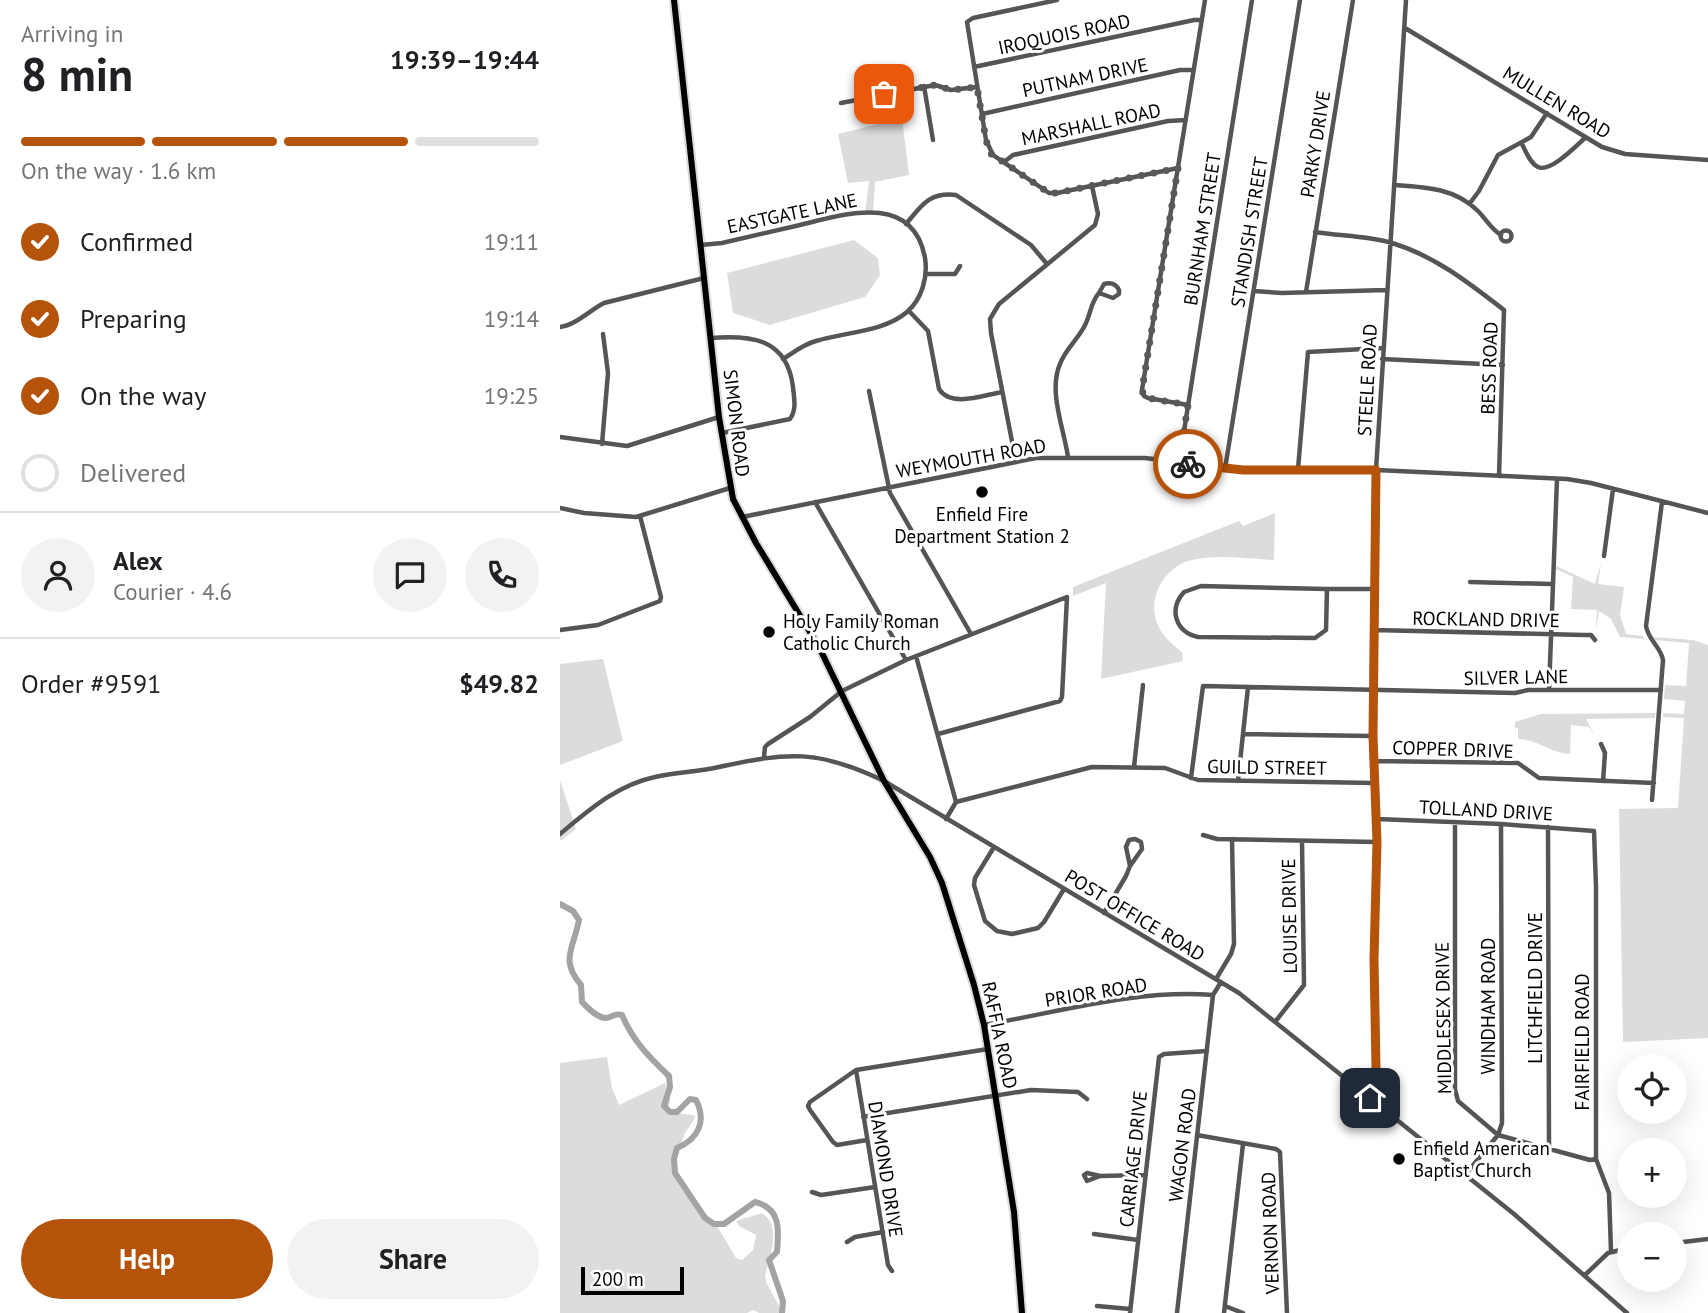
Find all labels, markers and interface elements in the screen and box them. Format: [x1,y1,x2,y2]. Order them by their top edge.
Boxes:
street label: IROQUOIS ROAD [996,8,1132,60]
text: Arriving in [21,19,123,48]
text: 19:39–19:44 [390,43,539,76]
text: 8 min [21,44,133,104]
street label: PUTNAM DRIVE [1020,52,1150,102]
street label: MULLEN ROAD [1499,60,1615,144]
pin [854,64,914,124]
icon: bag [865,75,903,113]
street label: PARKY DRIVE [1295,89,1335,199]
street label: MARSHALL ROAD [1019,98,1163,150]
street label: BURNHAM STREET [1178,150,1226,307]
street label: STANDISH STREET [1225,155,1273,309]
text: On the way · 1.6 km [21,156,216,185]
street label: EASTGATE LANE [725,188,859,238]
icon: check [21,223,59,261]
text: Confirmed [80,225,193,258]
text: 19:11 [484,227,539,256]
icon: check [21,300,59,338]
text: Preparing [80,302,187,335]
text: 19:14 [484,304,539,333]
street label: BESS ROAD [1475,321,1503,415]
street label: STEELE ROAD [1352,323,1382,437]
street label: SIMON ROAD [719,368,755,478]
icon: check [21,377,59,415]
text: On the way [80,379,206,412]
text: 19:25 [484,381,539,410]
courier [1153,429,1223,499]
street label: WEYMOUTH ROAD [894,433,1048,483]
icon: bike [1169,445,1207,483]
text: Delivered [80,456,186,489]
marker: Enfield Fire Department Station 2 [974,484,990,500]
place label: Enfield Fire Department Station 2 [894,502,1070,548]
button: person [21,538,95,612]
button: chat [373,538,447,612]
button: phone [465,538,539,612]
text: Alex [113,544,163,577]
text: Courier · 4.6 [113,577,232,606]
street label: ROCKLAND DRIVE [1412,606,1560,632]
place label: Holy Family Roman Catholic Church [783,609,939,655]
marker: Holy Family Roman Catholic Church [761,624,777,640]
street label: SILVER LANE [1463,664,1569,690]
text: Order #9591 [21,667,161,700]
text: $49.82 [459,667,539,700]
street label: COPPER DRIVE [1392,735,1514,763]
street label: GUILD STREET [1207,754,1328,780]
street label: TOLLAND DRIVE [1418,795,1554,825]
street label: LOUISE DRIVE [1276,858,1302,974]
street label: POST OFFICE ROAD [1061,864,1209,966]
street label: LITCHFIELD DRIVE [1523,912,1547,1064]
street label: WINDHAM ROAD [1476,938,1500,1075]
street label: MIDDLESEX DRIVE [1430,942,1456,1094]
street label: PRIOR ROAD [1043,972,1149,1012]
street label: FAIRFIELD ROAD [1570,973,1594,1111]
street label: RAFFIA ROAD [977,979,1023,1091]
map controls [1617,1054,1687,1292]
button: locate [1617,1054,1687,1124]
pin [1340,1068,1400,1128]
icon: home [1351,1079,1389,1117]
street label: WAGON ROAD [1163,1087,1201,1203]
street label: CARRIAGE DRIVE [1114,1089,1152,1229]
street label: DIAMOND DRIVE [863,1099,909,1239]
place label: Enfield American Baptist Church [1413,1136,1550,1182]
button: + [1617,1138,1687,1208]
marker: Enfield American Baptist Church [1391,1151,1407,1167]
street label: VERNON ROAD [1256,1171,1284,1296]
button: Help [21,1219,273,1299]
button: Share [287,1219,539,1299]
button: − [1617,1222,1687,1292]
scale bar [581,1264,684,1296]
text: 200 m [592,1267,644,1291]

